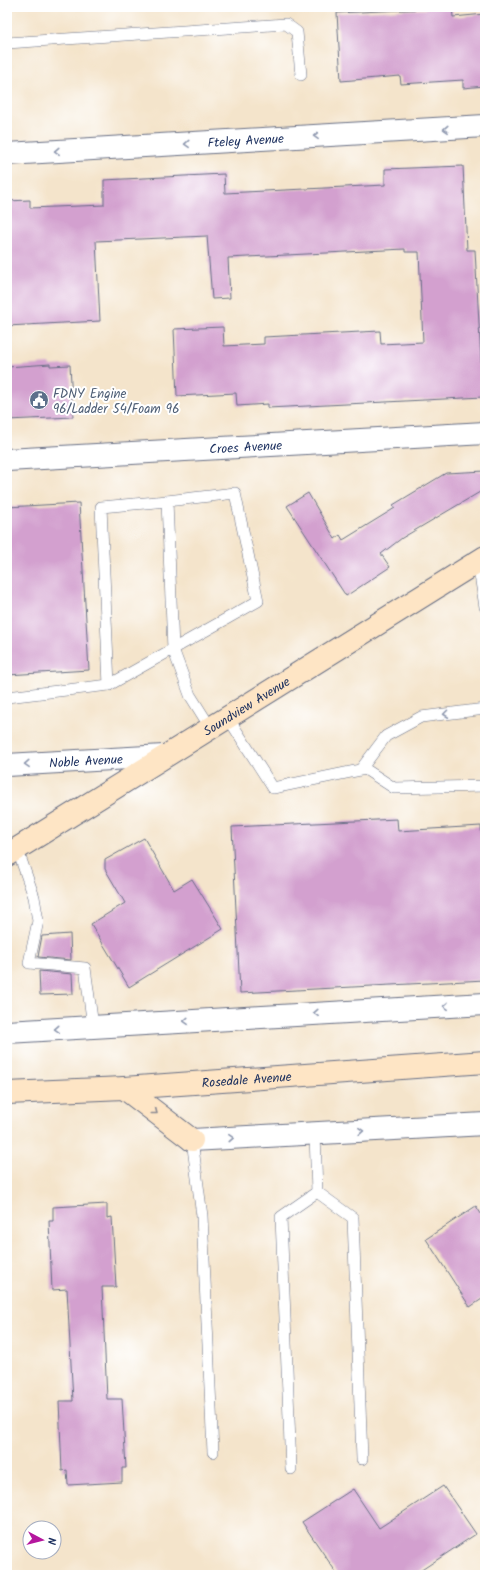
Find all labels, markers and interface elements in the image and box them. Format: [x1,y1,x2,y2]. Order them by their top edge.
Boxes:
one-way arrow [443,124,449,133]
street label: Fteley Avenue [207,129,285,154]
one-way arrow [313,132,319,141]
one-way arrow [183,139,190,148]
one-way arrow [54,147,60,156]
place label: FDNY Engine 96/Ladder 54/Foam 96 [53,384,179,420]
public building icon: FDNY Engine 96/Ladder 54/Foam 96 [28,389,50,411]
street label: Croes Avenue [209,435,283,461]
street label: Soundview Avenue [199,672,295,742]
one-way arrow [443,709,449,718]
street label: Noble Avenue [48,749,124,775]
one-way arrow [24,759,30,768]
one-way arrow [443,1001,449,1010]
one-way arrow [313,1009,319,1018]
one-way arrow [183,1016,189,1025]
one-way arrow [54,1024,60,1033]
street label: Rosedale Avenue [201,1067,293,1094]
one-way arrow [151,1107,158,1114]
one-way arrow [358,1127,364,1136]
one-way arrow [228,1134,234,1143]
north arrow [22,1520,62,1560]
text: N [42,1537,60,1546]

